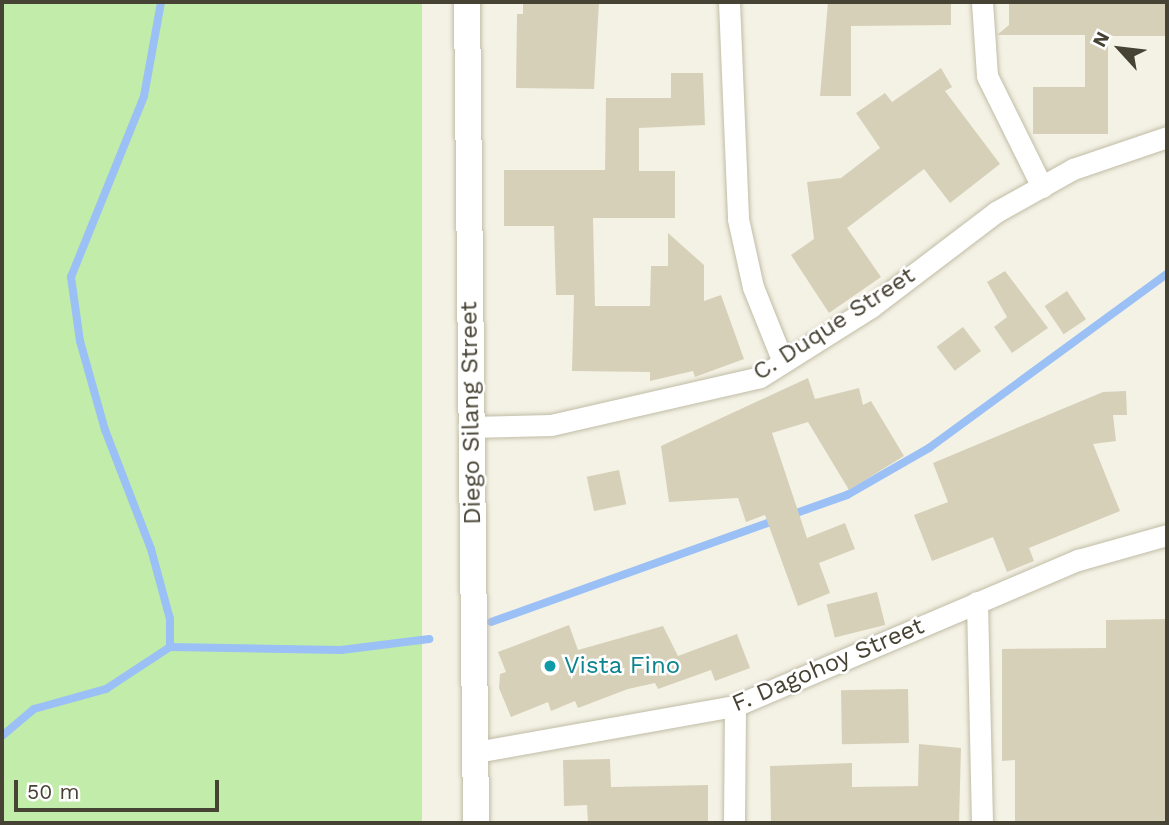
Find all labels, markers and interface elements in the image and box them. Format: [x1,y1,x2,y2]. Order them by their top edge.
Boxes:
north arrow [1085,14,1155,84]
text: N [1087,28,1114,51]
street label: C. Duque Street [748,261,920,387]
street label: Diego Silang Street [455,301,487,525]
street label: F. Dagohoy Street [727,611,929,719]
place label: Vista Fino [564,652,681,680]
marker: Vista Fino [542,658,558,674]
scale bar [18,766,222,810]
text: 50 m [27,779,79,804]

